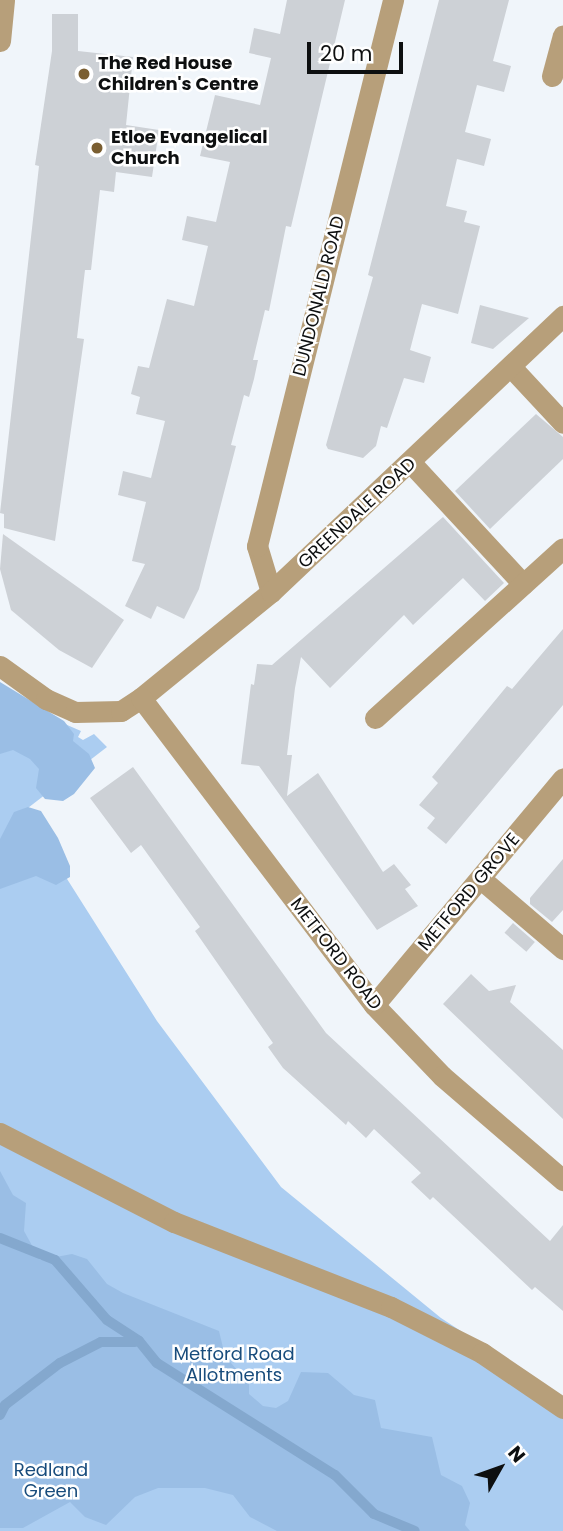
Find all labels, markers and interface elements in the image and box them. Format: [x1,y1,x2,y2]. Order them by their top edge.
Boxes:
scale bar [311,28,407,72]
text: 20 m [320,39,373,68]
place label: The Red House Children's Centre [98,53,258,96]
marker: The Red House Children's Centre [76,66,92,82]
place label: Etloe Evangelical Church [111,127,267,170]
marker: Etloe Evangelical Church [89,140,105,156]
street label: DUNDONALD ROAD [289,214,349,378]
street label: GREENDALE ROAD [294,453,420,573]
street label: METFORD GROVE [414,829,524,955]
street label: METFORD ROAD [286,894,386,1014]
park label: Metford Road Allotments [173,1344,295,1386]
north arrow [465,1433,535,1503]
text: N [502,1440,531,1468]
park label: Redland Green [14,1460,88,1502]

